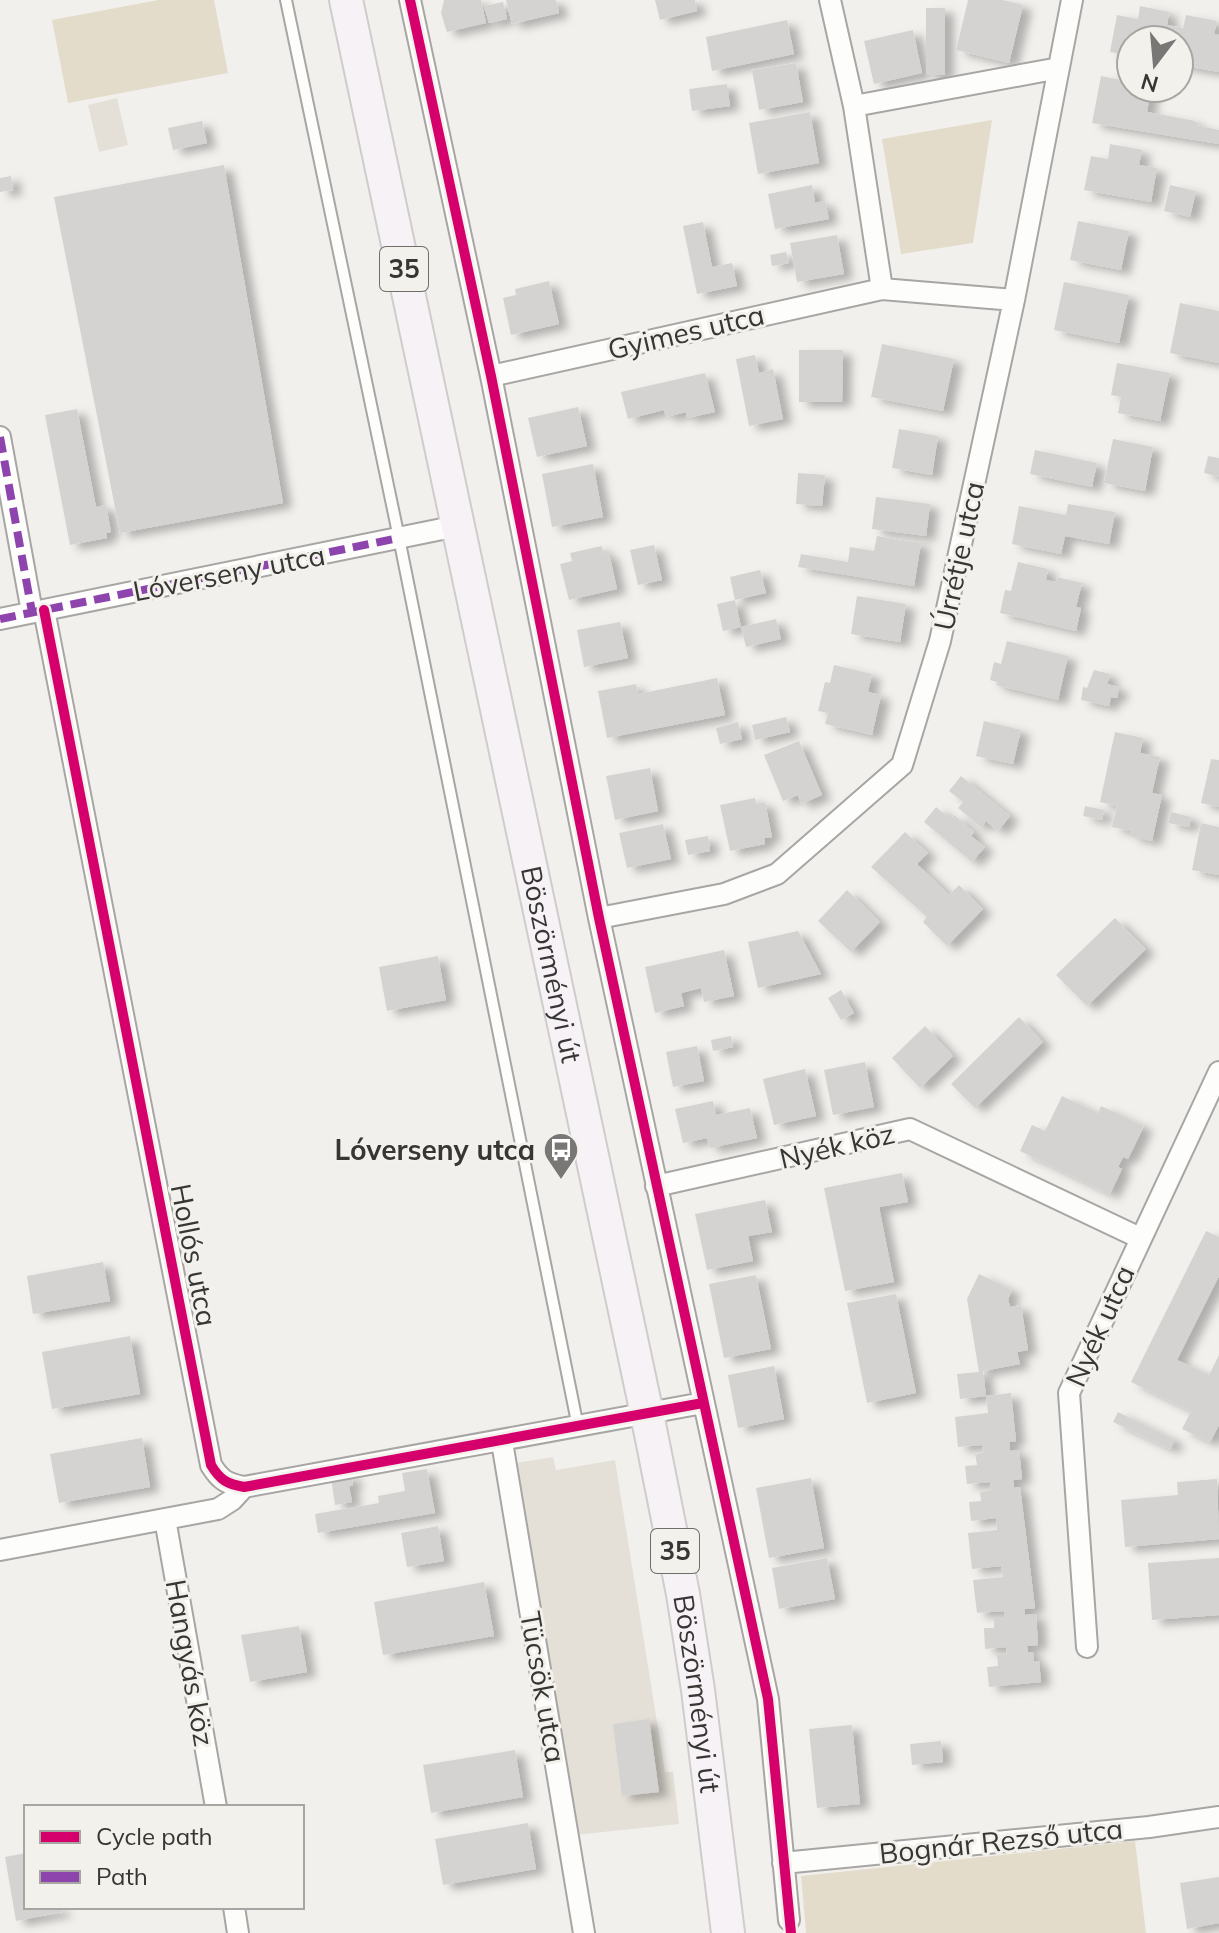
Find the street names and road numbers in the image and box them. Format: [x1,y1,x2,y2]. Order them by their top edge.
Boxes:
road number: 35 [380,247,428,291]
street label: Gyimes utca [604,297,767,366]
street label: Úrrétje utca [926,478,991,633]
street label: Lóverseny utca [130,537,328,608]
street label: Böszörményi út [514,863,590,1066]
street label: Nyék köz [776,1115,898,1176]
street label: Hollós utca [164,1181,225,1329]
street label: Nyék utca [1057,1260,1142,1392]
road number: 35 [651,1529,699,1573]
street label: Hangyás köz [159,1577,222,1749]
street label: Böszörményi út [666,1592,729,1795]
street label: Tücsök utca [513,1609,574,1765]
street label: Bognár Rezső utca [877,1810,1124,1871]

